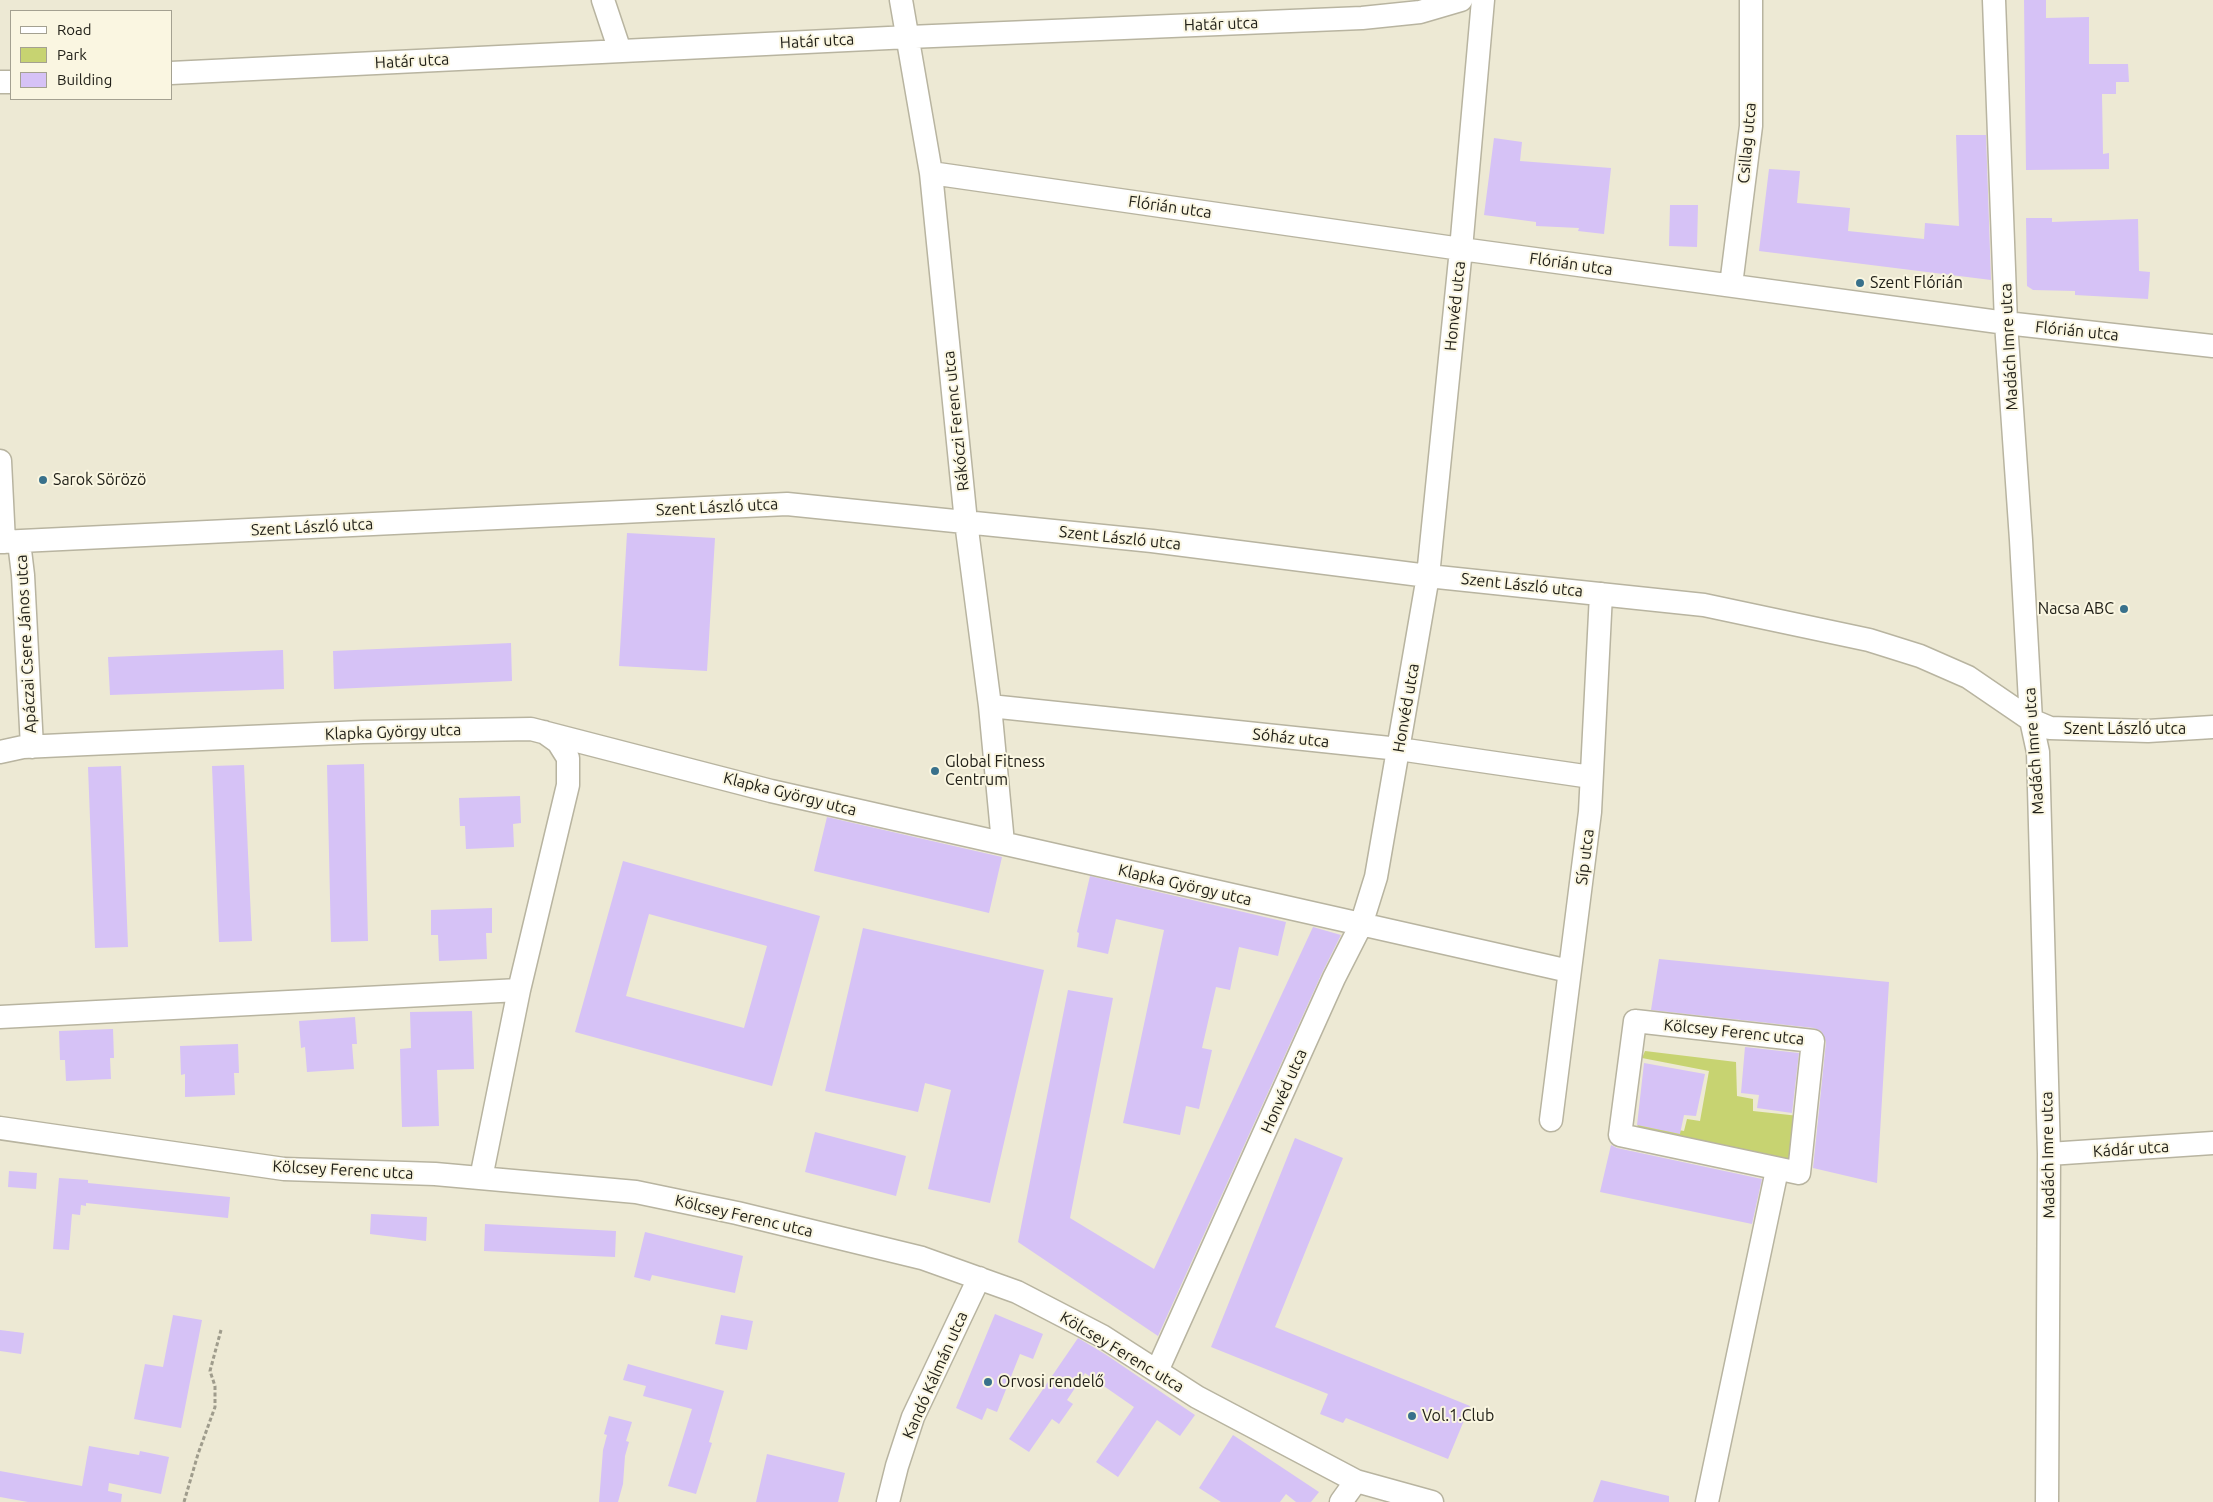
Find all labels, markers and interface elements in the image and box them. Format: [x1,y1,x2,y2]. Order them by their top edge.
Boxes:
legend [10,10,172,100]
street label: Határ utca [1183,13,1259,35]
text: Road [57,21,92,38]
street label: Határ utca [779,29,855,53]
text: Park [57,46,87,63]
street label: Határ utca [374,49,450,73]
text: Building [57,71,112,88]
street label: Csillag utca [1734,102,1760,184]
street label: Flórián utca [1127,192,1213,222]
street label: Flórián utca [1528,249,1614,279]
street label: Honvéd utca [1441,260,1469,352]
place label: Szent Flórián [1870,273,1963,293]
marker: Szent Flórián [1854,277,1866,289]
street label: Madách Imre utca [1996,283,2022,411]
street label: Flórián utca [2034,317,2120,345]
street label: Rákóczi Ferenc utca [939,350,973,492]
place label: Sarok Sörözö [53,470,146,490]
marker: Sarok Sörözö [37,474,49,486]
street label: Szent László utca [655,494,779,520]
street label: Szent László utca [250,514,374,540]
street label: Szent László utca [1058,522,1182,554]
street label: Apáczai Csere János utca [12,554,40,734]
street label: Szent László utca [1460,569,1584,601]
place label: Nacsa ABC [2038,599,2114,619]
marker: Nacsa ABC [2118,603,2130,615]
street label: Honvéd utca [1389,662,1423,754]
street label: Madách Imre utca [2020,687,2048,815]
street label: Szent László utca [2064,719,2186,739]
street label: Klapka György utca [324,720,462,744]
street label: Sóház utca [1252,724,1330,752]
place label: Global Fitness Centrum [945,752,1045,790]
marker: Global Fitness Centrum [929,765,941,777]
street label: Klapka György utca [721,768,859,820]
street label: Síp utca [1572,828,1598,886]
street label: Klapka György utca [1116,860,1254,910]
street label: Kölcsey Ferenc utca [1663,1015,1805,1049]
street label: Honvéd utca [1257,1046,1311,1136]
street label: Madách Imre utca [2037,1091,2059,1219]
street label: Kádár utca [2092,1137,2170,1161]
street label: Kölcsey Ferenc utca [272,1157,414,1183]
street label: Kölcsey Ferenc utca [673,1191,815,1241]
street label: Kölcsey Ferenc utca [1057,1307,1187,1397]
street label: Kandó Kálmán utca [898,1308,972,1442]
place label: Orvosi rendelő [998,1372,1104,1392]
marker: Orvosi rendelő [982,1376,994,1388]
place label: Vol.1.Club [1422,1406,1494,1426]
marker: Vol.1.Club [1406,1410,1418,1422]

